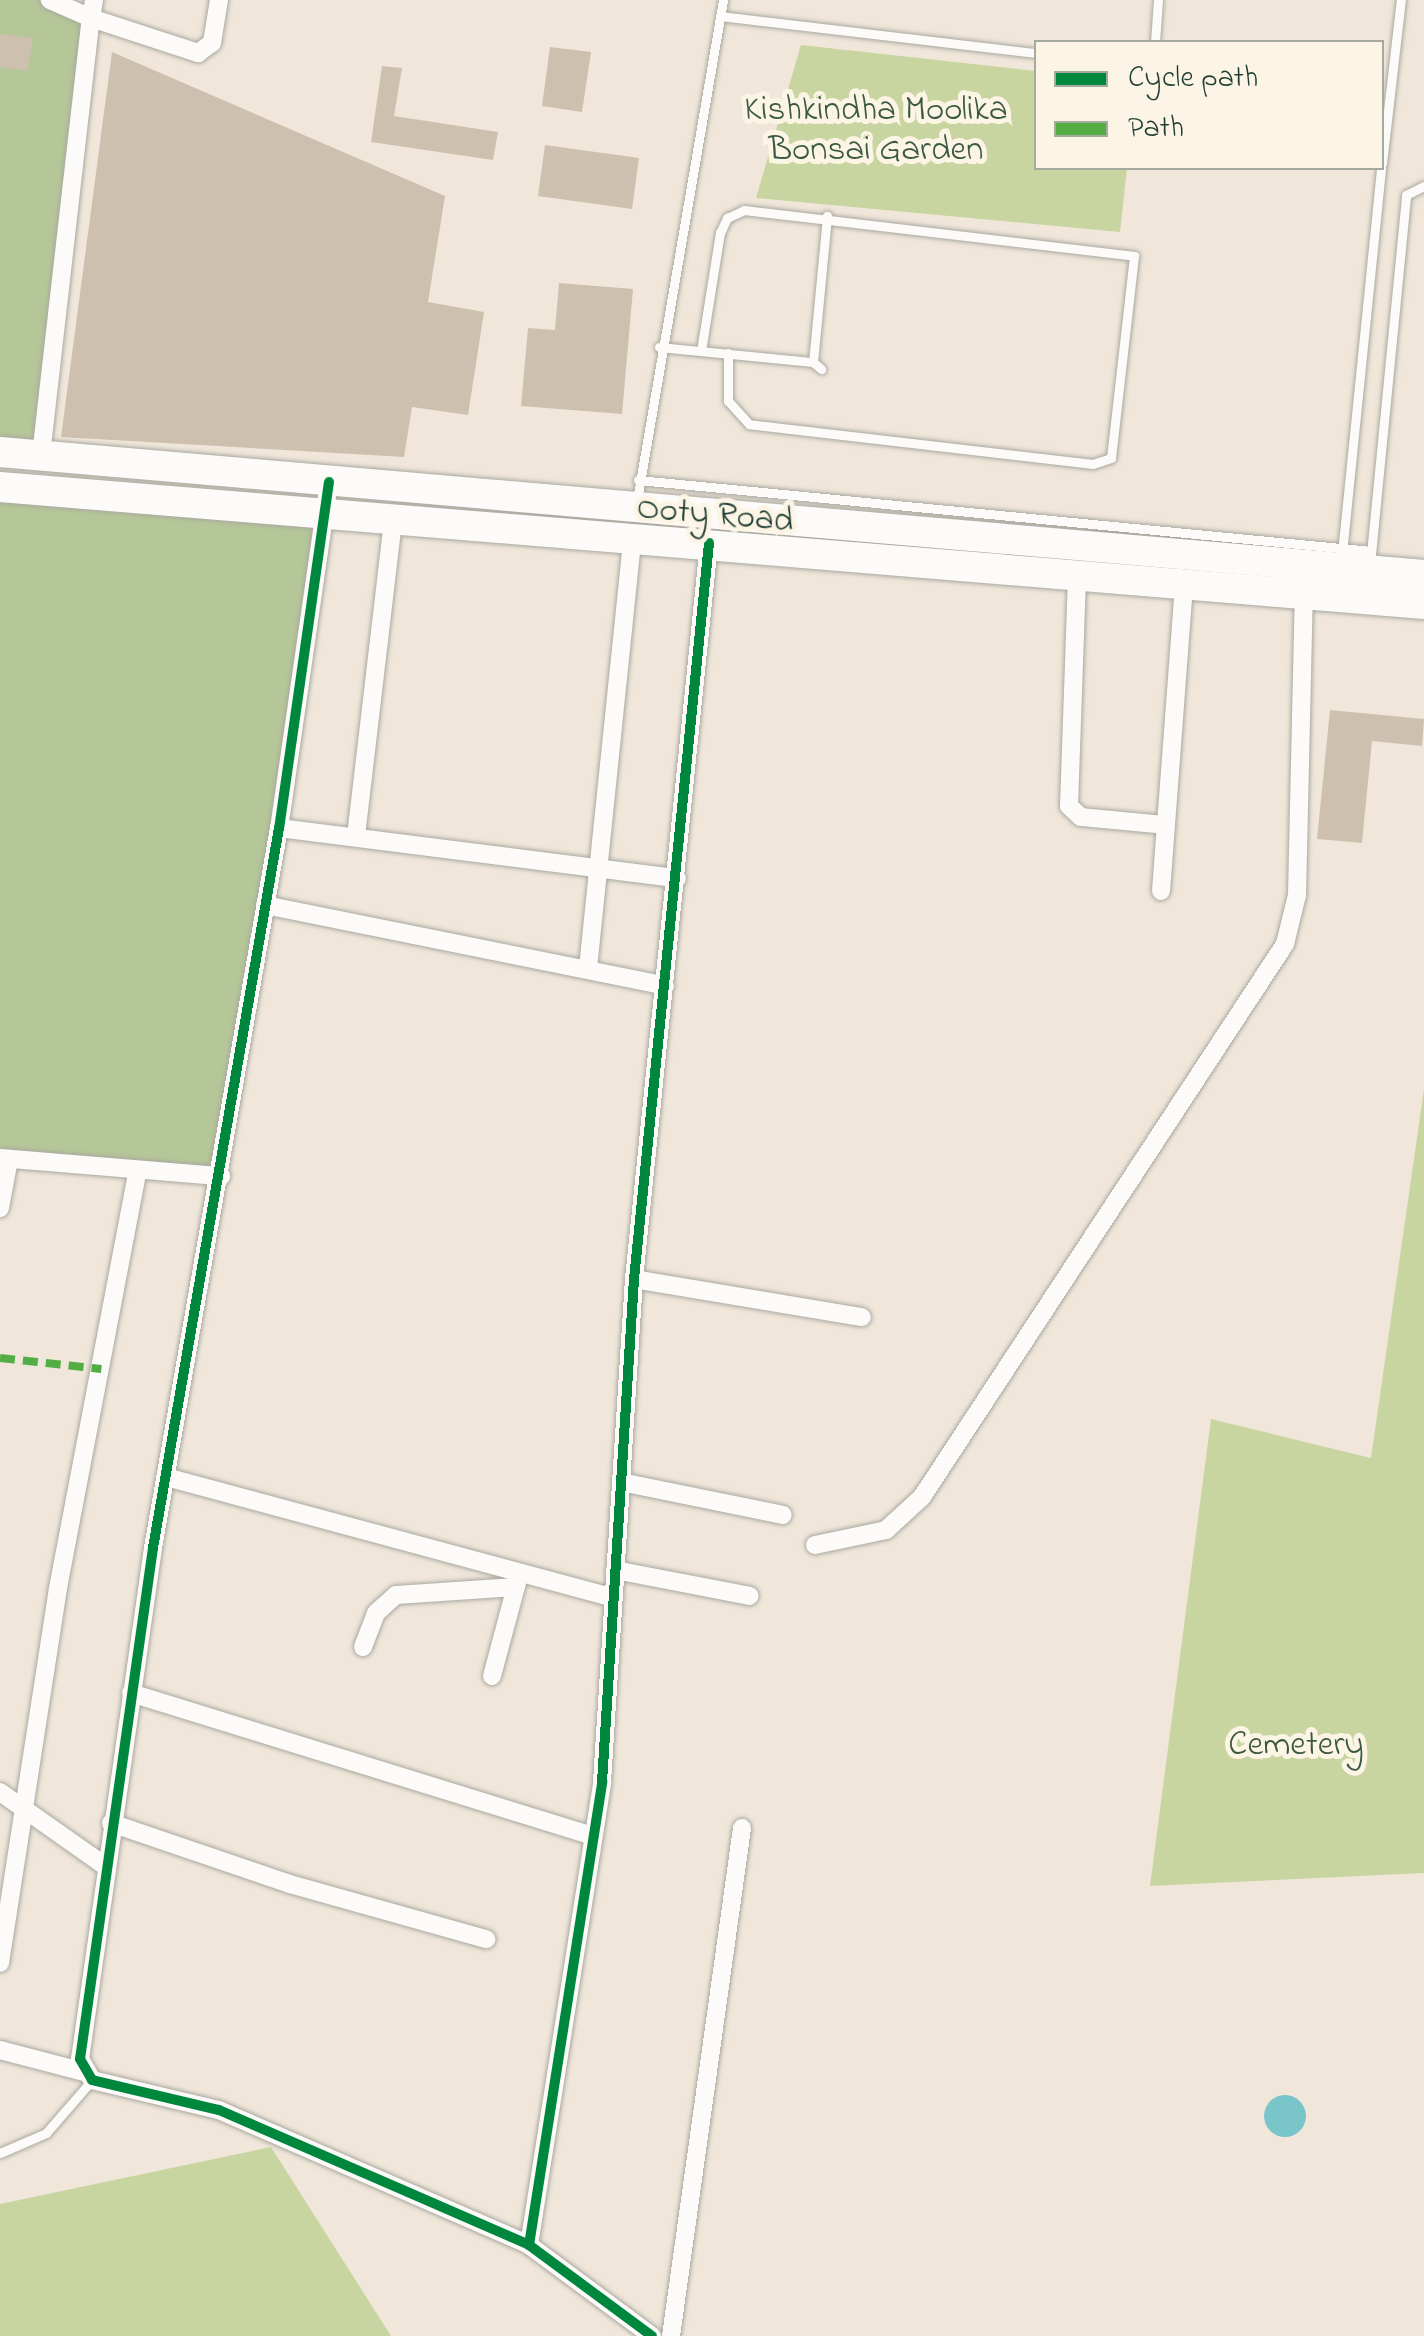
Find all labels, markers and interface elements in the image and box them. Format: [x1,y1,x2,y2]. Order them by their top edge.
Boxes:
legend [1034,40,1384,170]
text: Cycle path [1128,57,1258,101]
park label: Kishkindha Moolika Bonsai Garden [744,90,1008,172]
text: Path [1128,107,1184,151]
street label: Ooty Road [635,488,795,544]
park label: Cemetery [1228,1725,1364,1767]

